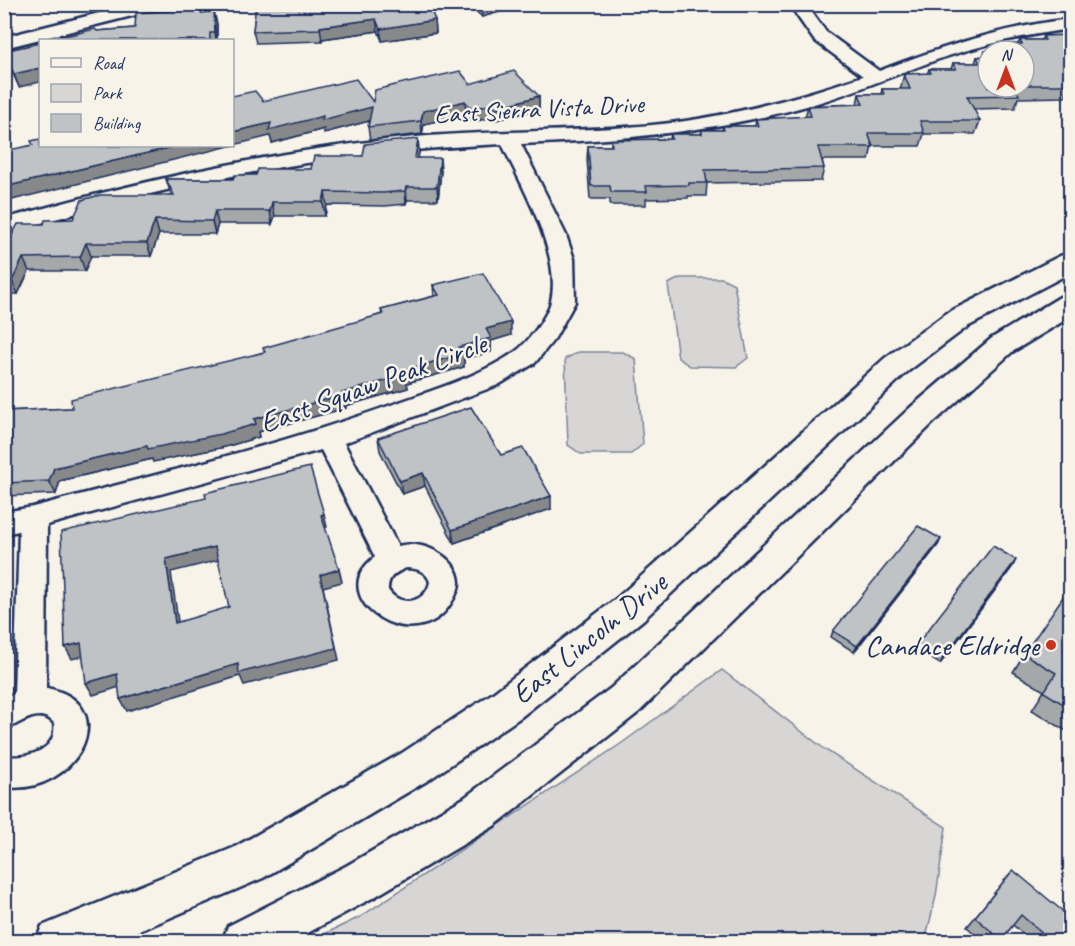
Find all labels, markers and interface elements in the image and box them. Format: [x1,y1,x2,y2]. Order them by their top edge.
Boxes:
legend [39,39,234,147]
north arrow [976,39,1036,99]
text: N [1001,45,1014,65]
text: Road [93,52,126,74]
text: Park [93,82,123,104]
street label: East Sierra Vista Drive [434,87,646,131]
text: Building [93,112,142,134]
street label: East Squaw Peak Circle [255,324,494,442]
street label: East Lincoln Drive [504,562,676,712]
place label: Candace Eldridge [865,626,1041,664]
marker: Candace Eldridge [1044,638,1058,652]

